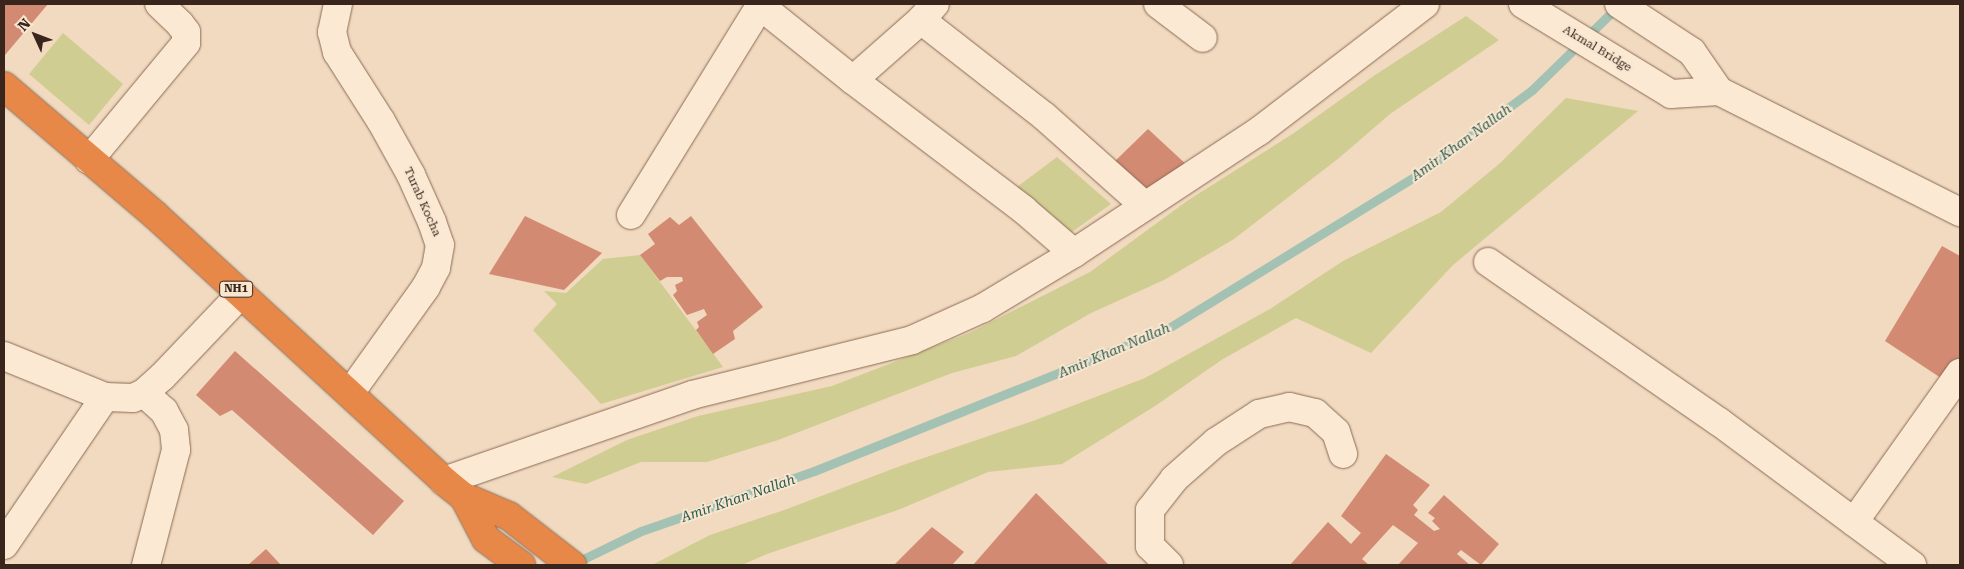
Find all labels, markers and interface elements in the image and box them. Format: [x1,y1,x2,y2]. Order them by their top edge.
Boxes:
north arrow [10,10,60,60]
text: N [15,15,34,34]
street label: Akmal Bridge [1560,23,1634,75]
water label: Amir Khan Nallah [1408,100,1514,184]
street label: Turab Kocha [400,165,444,239]
road number: NH1 [218,280,254,298]
water label: Amir Khan Nallah [1056,319,1172,381]
water label: Amir Khan Nallah [679,471,797,525]

